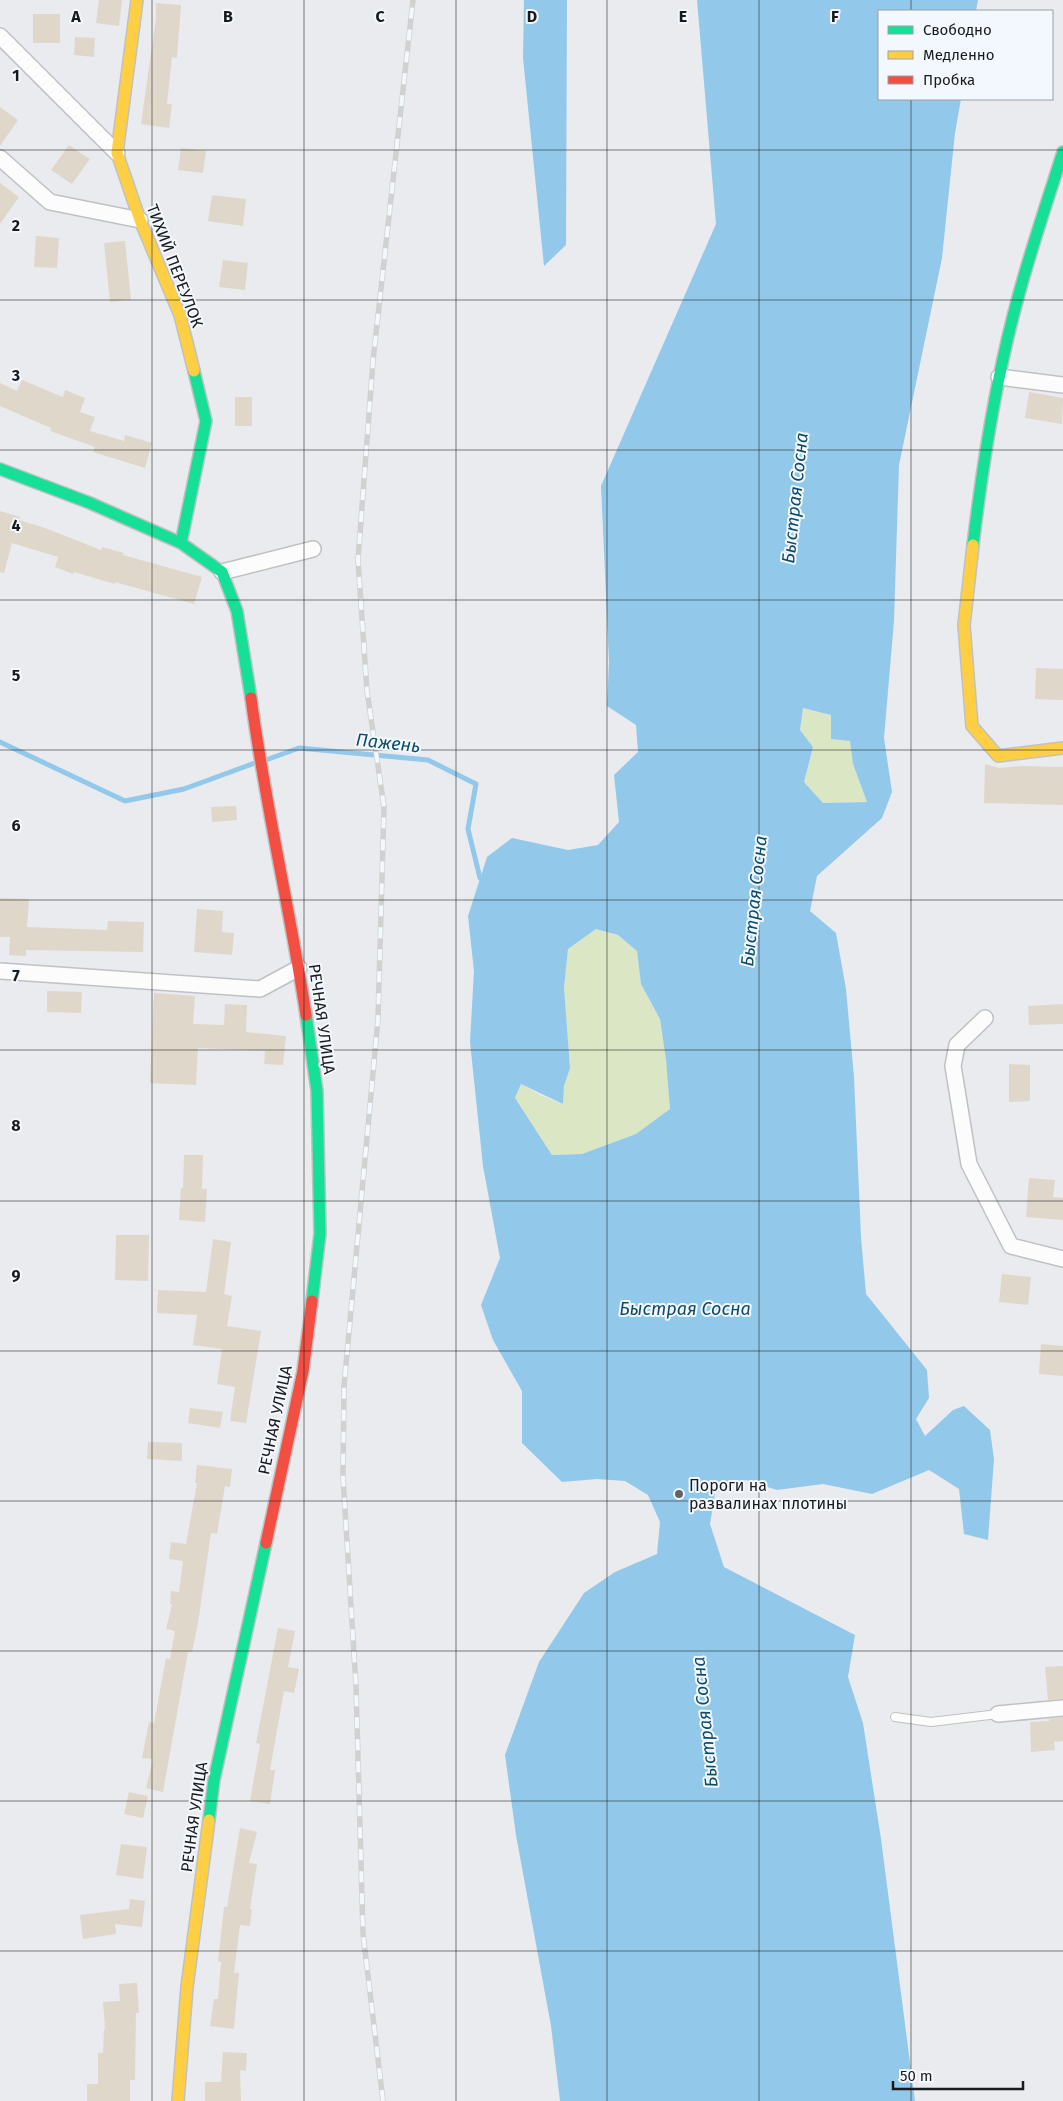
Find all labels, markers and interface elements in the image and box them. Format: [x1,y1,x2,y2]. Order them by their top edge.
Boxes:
text: A [70,7,81,26]
text: B [223,7,233,26]
text: C [375,7,385,26]
text: D [527,7,537,26]
text: E [679,7,687,26]
text: F [831,7,839,26]
legend [878,10,1053,100]
text: Свободно [923,21,992,39]
text: Медленно [923,46,995,64]
text: 1 [12,66,20,85]
text: Пробка [923,71,975,89]
street label: ТИХИЙ ПЕРЕУЛОК [143,202,207,331]
text: 2 [12,216,20,235]
text: 3 [11,366,20,385]
water label: Быстрая Сосна [777,431,813,565]
text: 4 [11,516,21,535]
text: 5 [12,666,21,685]
water label: Пажень [355,729,421,757]
text: 6 [11,816,21,835]
water label: Быстрая Сосна [736,834,772,968]
street label: РЕЧНАЯ УЛИЦА [305,963,339,1076]
text: 7 [12,966,20,985]
text: 8 [11,1116,21,1135]
text: 9 [12,1266,21,1285]
water label: Быстрая Сосна [619,1298,751,1320]
street label: РЕЧНАЯ УЛИЦА [254,1363,296,1476]
place label: Пороги на развалинах плотины [689,1476,847,1513]
marker: Пороги на развалинах плотины [673,1488,685,1500]
water label: Быстрая Сосна [687,1655,723,1789]
street label: РЕЧНАЯ УЛИЦА [177,1760,211,1873]
scale bar [893,2058,1023,2090]
text: 50 m [900,2067,933,2085]

